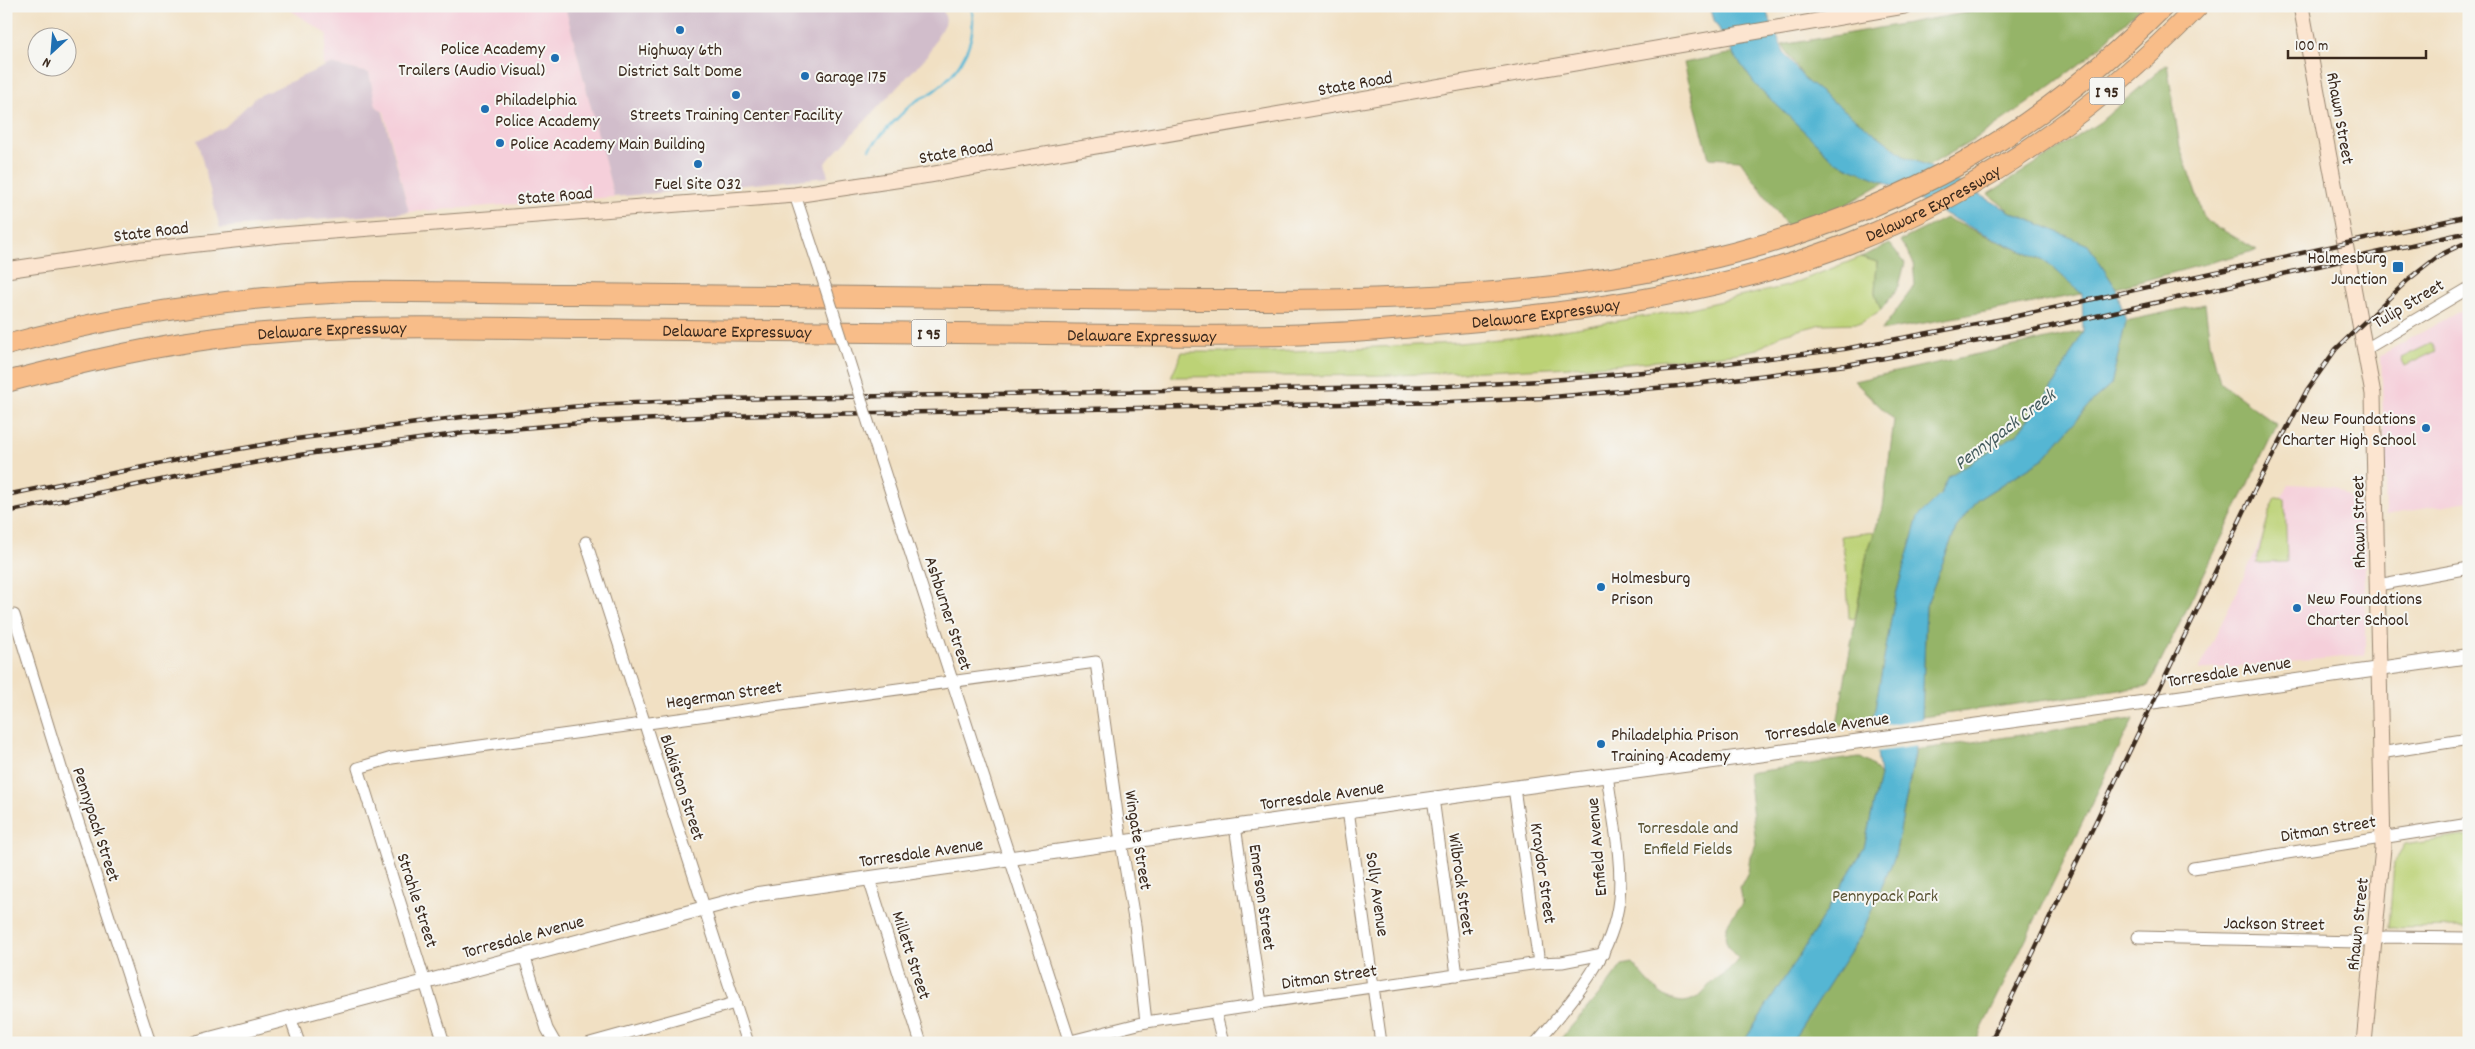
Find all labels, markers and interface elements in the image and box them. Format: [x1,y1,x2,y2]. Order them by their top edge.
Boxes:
marker: Highway 6th District Salt Dome [674,24,686,36]
north arrow [28,28,78,78]
scale bar [2288,28,2425,60]
text: 100 m [2295,36,2328,58]
place label: Police Academy Trailers (Audio Visual) [398,38,546,84]
place label: Highway 6th District Salt Dome [618,39,742,85]
text: N [40,51,55,72]
marker: Police Academy Trailers (Audio Visual) [549,52,561,64]
place label: Garage 175 [815,66,887,91]
street label: State Road [1316,67,1395,104]
marker: Garage 175 [799,70,811,82]
street label: Rhawn Street [2318,70,2359,167]
road number: I 95 [2090,78,2124,104]
place label: Philadelphia Police Academy [495,89,600,135]
marker: Streets Training Center Facility [730,89,742,101]
marker: Philadelphia Police Academy [479,103,491,115]
place label: Streets Training Center Facility [630,104,843,129]
place label: Police Academy Main Building [510,133,705,158]
street label: State Road [917,135,996,172]
marker: Police Academy Main Building [494,137,506,149]
marker: Fuel Site 032 [692,158,704,170]
street label: Delaware Expressway [1862,160,2007,250]
place label: Fuel Site 032 [654,173,742,198]
street label: State Road [517,182,594,213]
street label: State Road [112,216,190,250]
place label: Holmesburg Junction [2308,247,2387,293]
marker: Holmesburg Junction [2391,260,2405,274]
street label: Tulip Street [2369,274,2450,336]
street label: Delaware Expressway [1471,293,1623,337]
street label: Delaware Expressway [257,317,407,348]
road number: I 95 [912,319,946,346]
street label: Delaware Expressway [662,320,812,347]
street label: Delaware Expressway [1067,324,1217,351]
water label: Pennypack Creek [1950,382,2064,478]
place label: New Foundations Charter High School [2282,408,2417,454]
marker: New Foundations Charter High School [2420,422,2432,434]
street label: Rhawn Street [2347,475,2374,569]
street label: Ashburner Street [916,553,977,674]
place label: Holmesburg Prison [1611,567,1691,613]
marker: Holmesburg Prison [1595,581,1607,593]
place label: New Foundations Charter School [2307,588,2422,634]
marker: New Foundations Charter School [2291,602,2303,614]
street label: Torresdale Avenue [2166,651,2293,696]
street label: Hegerman Street [665,676,784,717]
street label: Torresdale Avenue [1764,707,1891,750]
place label: Philadelphia Prison Training Academy [1611,724,1739,770]
street label: Blakiston Street [652,731,710,844]
marker: Philadelphia Prison Training Academy [1595,738,1607,750]
street label: Pennypack Street [64,764,125,886]
street label: Torresdale Avenue [1259,776,1386,819]
street label: Wingate Street [1116,789,1157,892]
street label: Enfield Avenue [1582,796,1615,897]
street label: Ditman Street [2279,811,2378,850]
park label: Torresdale and Enfield Fields [1638,817,1738,863]
street label: Kraydor Street [1522,821,1561,926]
street label: Wilbrock Street [1440,832,1479,937]
street label: Torresdale Avenue [858,833,985,876]
street label: Emerson Street [1241,843,1280,952]
street label: Strahle Street [389,850,443,952]
street label: Solly Avenue [1357,850,1394,938]
street label: Rhawn Street [2342,876,2377,972]
park label: Pennypack Park [1832,885,1938,910]
street label: Millett Street [884,908,936,1003]
street label: Torresdale Avenue [460,910,587,967]
street label: Jackson Street [2223,912,2325,939]
street label: Ditman Street [1280,959,1379,998]

